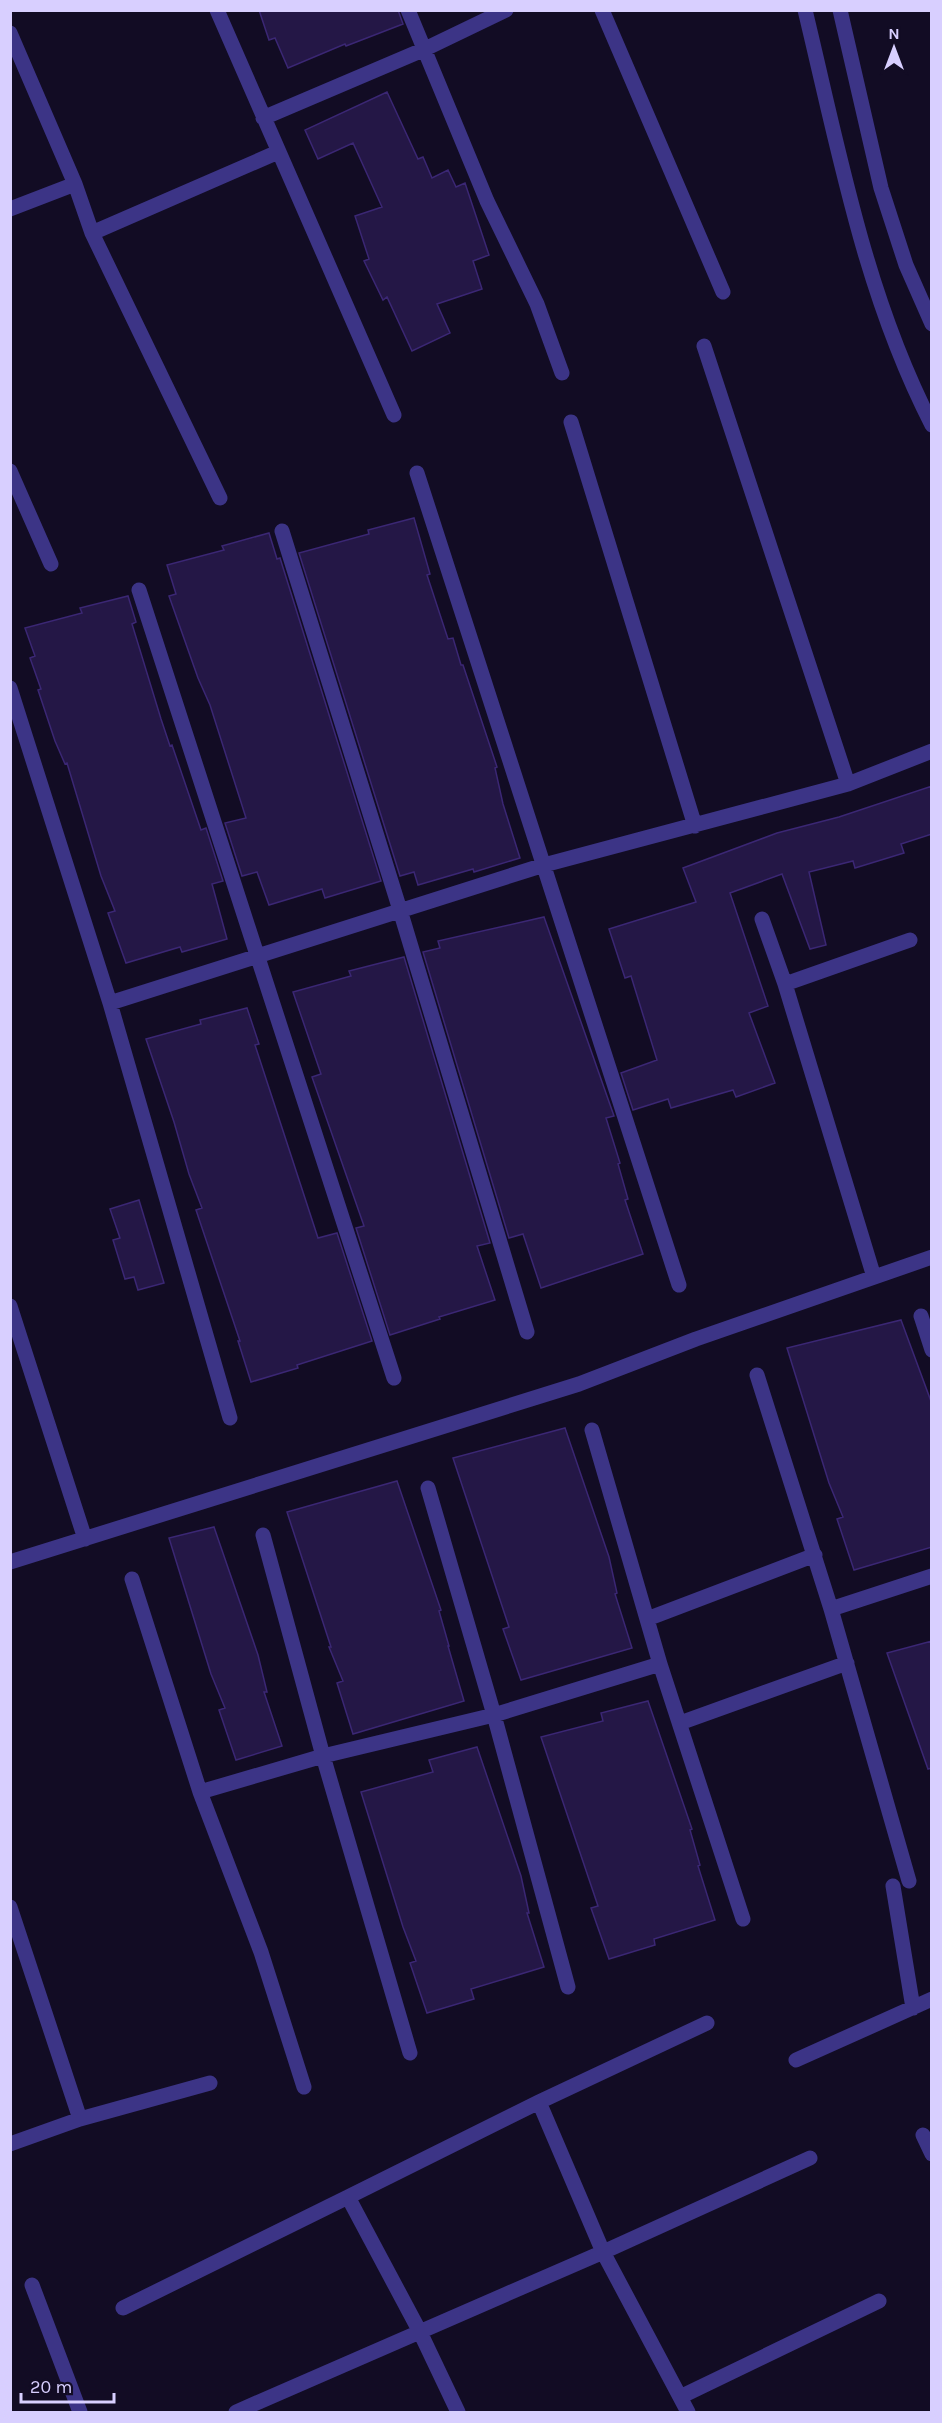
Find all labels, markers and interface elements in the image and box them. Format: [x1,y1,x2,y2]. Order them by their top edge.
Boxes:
north arrow [864,18,924,78]
text: N [888,24,900,43]
scale bar [21,2366,114,2404]
text: 20 m [30,2376,72,2398]

